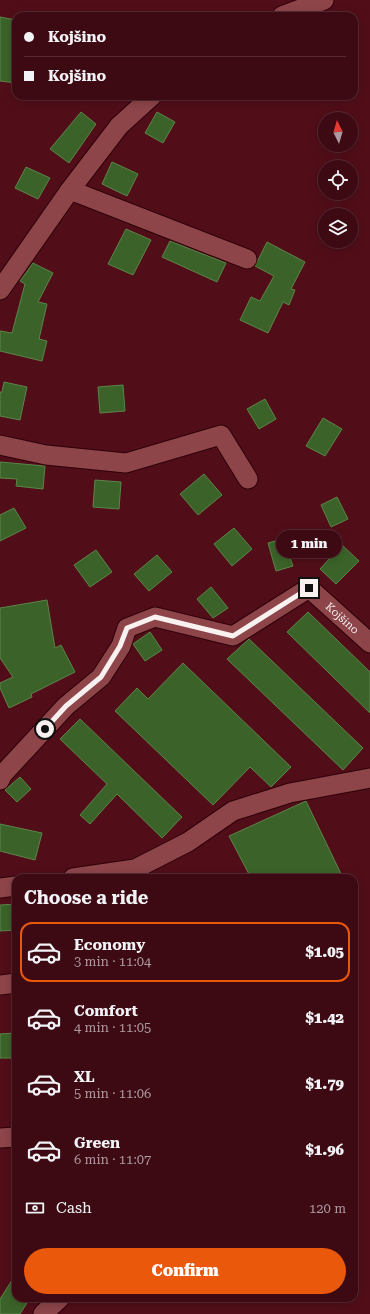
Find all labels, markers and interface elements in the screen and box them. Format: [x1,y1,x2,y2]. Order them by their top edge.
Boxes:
text: Kojšino [48,28,106,46]
text: Kojšino [48,67,106,85]
north arrow [318,112,358,152]
map controls [318,112,358,248]
button: locate [318,160,358,200]
button: layers [318,208,358,248]
callout: 1 min [276,530,342,558]
text: 1 min [291,536,327,551]
route end [300,579,318,597]
street label: Kojšino [323,600,362,637]
route start [36,720,54,738]
text: Choose a ride [24,887,148,908]
icon: car [26,934,62,970]
text: Economy [74,936,145,954]
text: $1.05 [305,943,344,961]
text: 3 min · 11:04 [74,954,151,969]
icon: car [26,1000,62,1036]
text: Comfort [74,1002,138,1020]
text: $1.42 [305,1009,344,1027]
text: 4 min · 11:05 [74,1020,151,1035]
icon: car [26,1066,62,1102]
text: XL [74,1068,95,1086]
text: $1.79 [305,1075,344,1093]
text: 5 min · 11:06 [74,1086,151,1101]
icon: car [26,1132,62,1168]
text: Green [74,1134,120,1152]
text: $1.96 [305,1141,344,1159]
text: 6 min · 11:07 [74,1152,151,1167]
icon: cash [24,1197,46,1219]
text: Cash [56,1199,92,1217]
text: 120 m [309,1201,346,1216]
button: Confirm [24,1248,346,1294]

